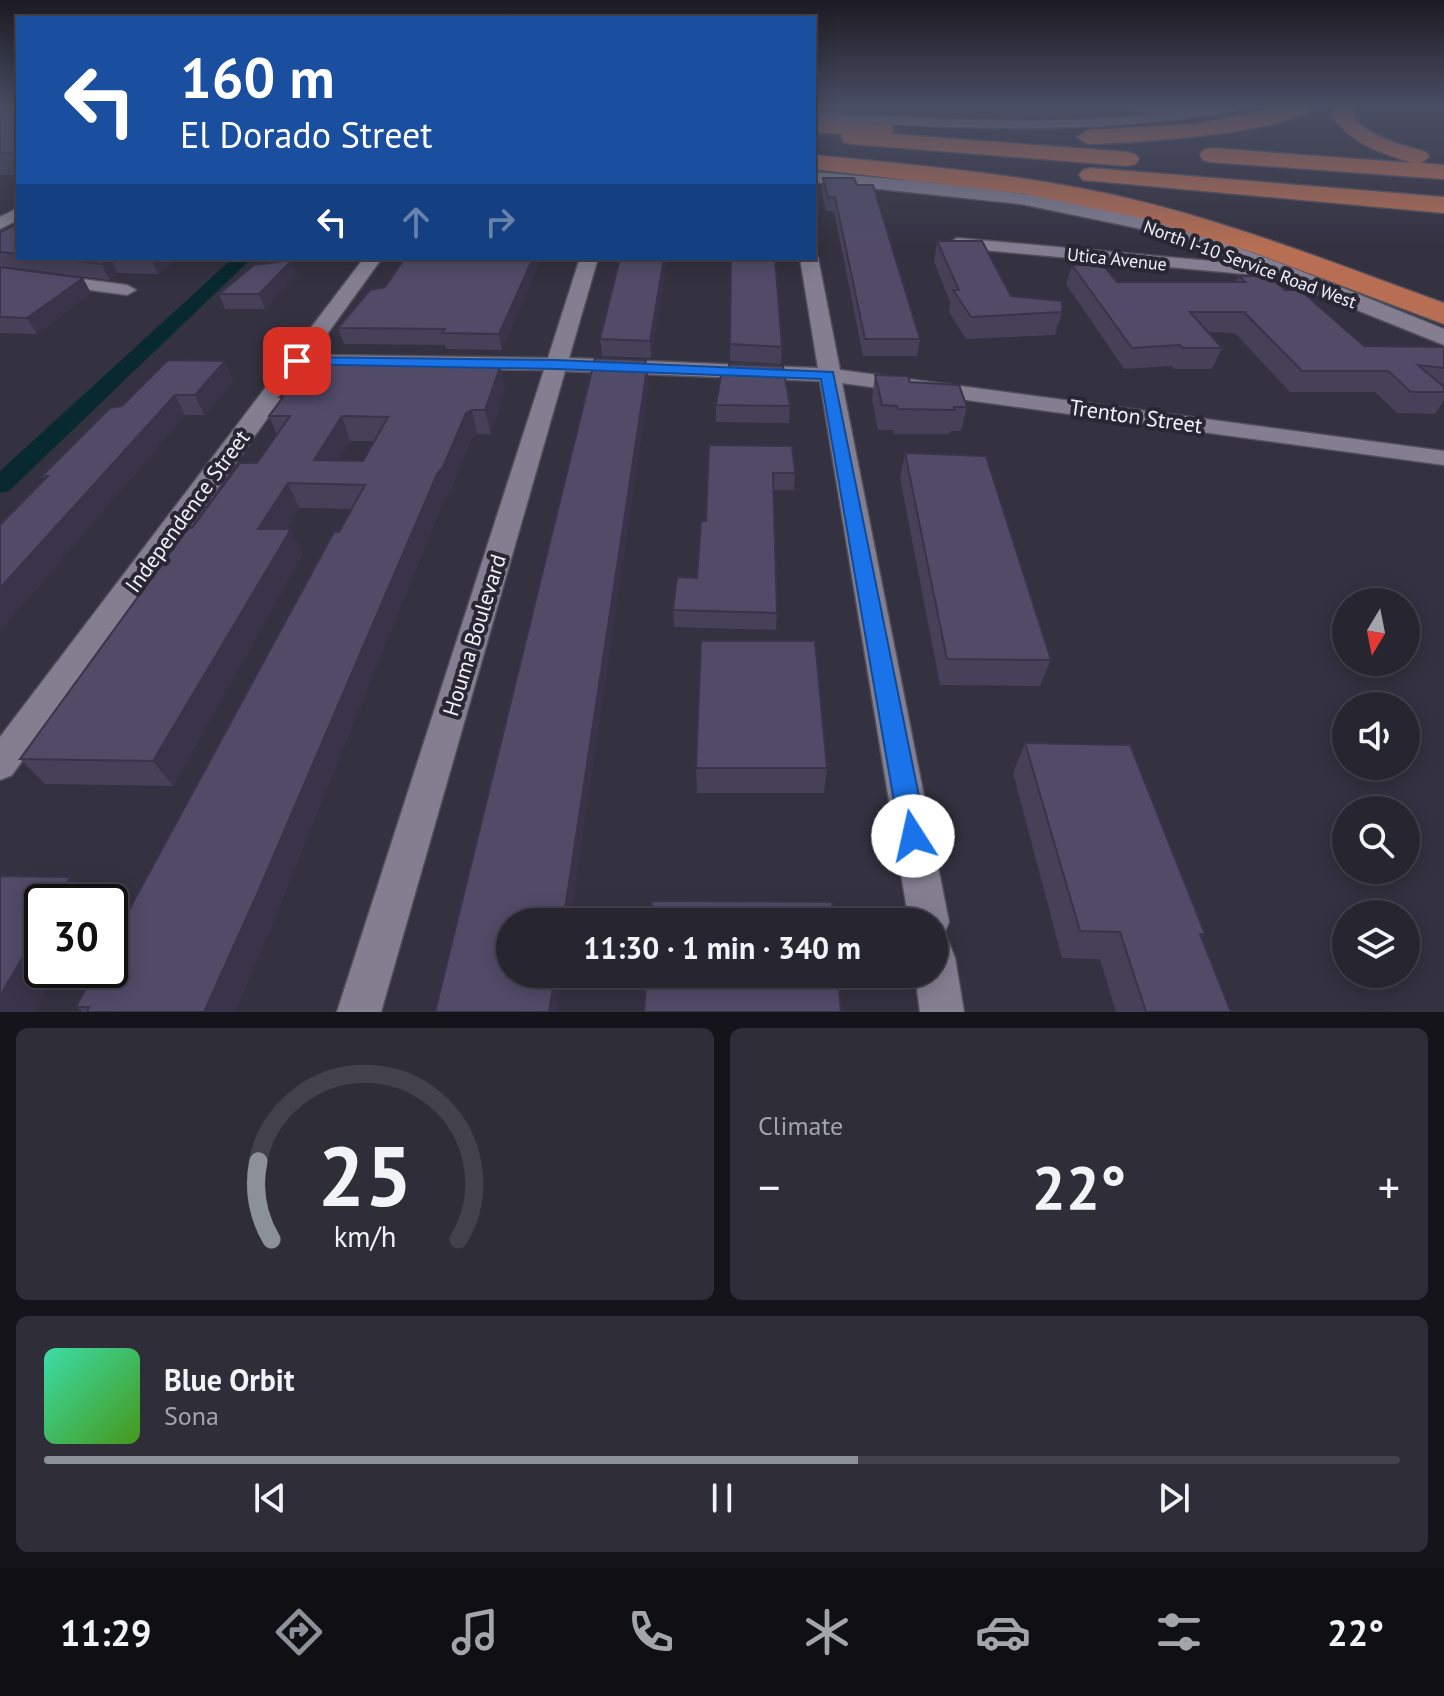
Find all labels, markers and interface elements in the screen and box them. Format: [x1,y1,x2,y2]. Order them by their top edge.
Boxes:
text: 160 m [180,41,335,113]
icon: left [48,48,152,152]
text: El Dorado Street [180,111,433,158]
icon: left [310,200,354,244]
icon: ahead [394,200,438,244]
icon: right [478,200,522,244]
street label: North I-10 Service Road West [1140,215,1360,313]
street label: Utica Avenue [1066,242,1168,276]
pin [263,327,331,395]
icon: arrive [275,339,319,383]
street label: Trenton Street [1068,393,1205,439]
street label: Independence Street [119,424,256,598]
street label: Houma Boulevard [436,551,512,719]
north arrow [1332,588,1420,676]
map controls [1332,588,1420,988]
button: sound [1332,692,1420,780]
position arrow [871,794,955,878]
button: search [1332,796,1420,884]
speed limit sign: 30 [24,884,128,988]
button: layers [1332,900,1420,988]
text: 11:30 · 1 min · 340 m [583,928,861,967]
text: Climate [758,1109,843,1142]
text: 25 [318,1121,412,1229]
text: 22° [1032,1148,1126,1226]
text: − [758,1158,780,1215]
text: + [1378,1158,1400,1215]
text: km/h [334,1218,396,1255]
text: Blue Orbit [164,1360,294,1399]
text: Sona [164,1399,219,1432]
icon: previous [248,1476,292,1520]
icon: pause [700,1476,744,1520]
icon: next [1152,1476,1196,1520]
icon: directions [271,1604,327,1660]
icon: music [447,1604,503,1660]
icon: phone [623,1604,679,1660]
icon: climate [799,1604,855,1660]
icon: car [975,1604,1031,1660]
icon: filters [1151,1604,1207,1660]
text: 11:29 [60,1609,151,1656]
text: 22° [1327,1609,1384,1656]

